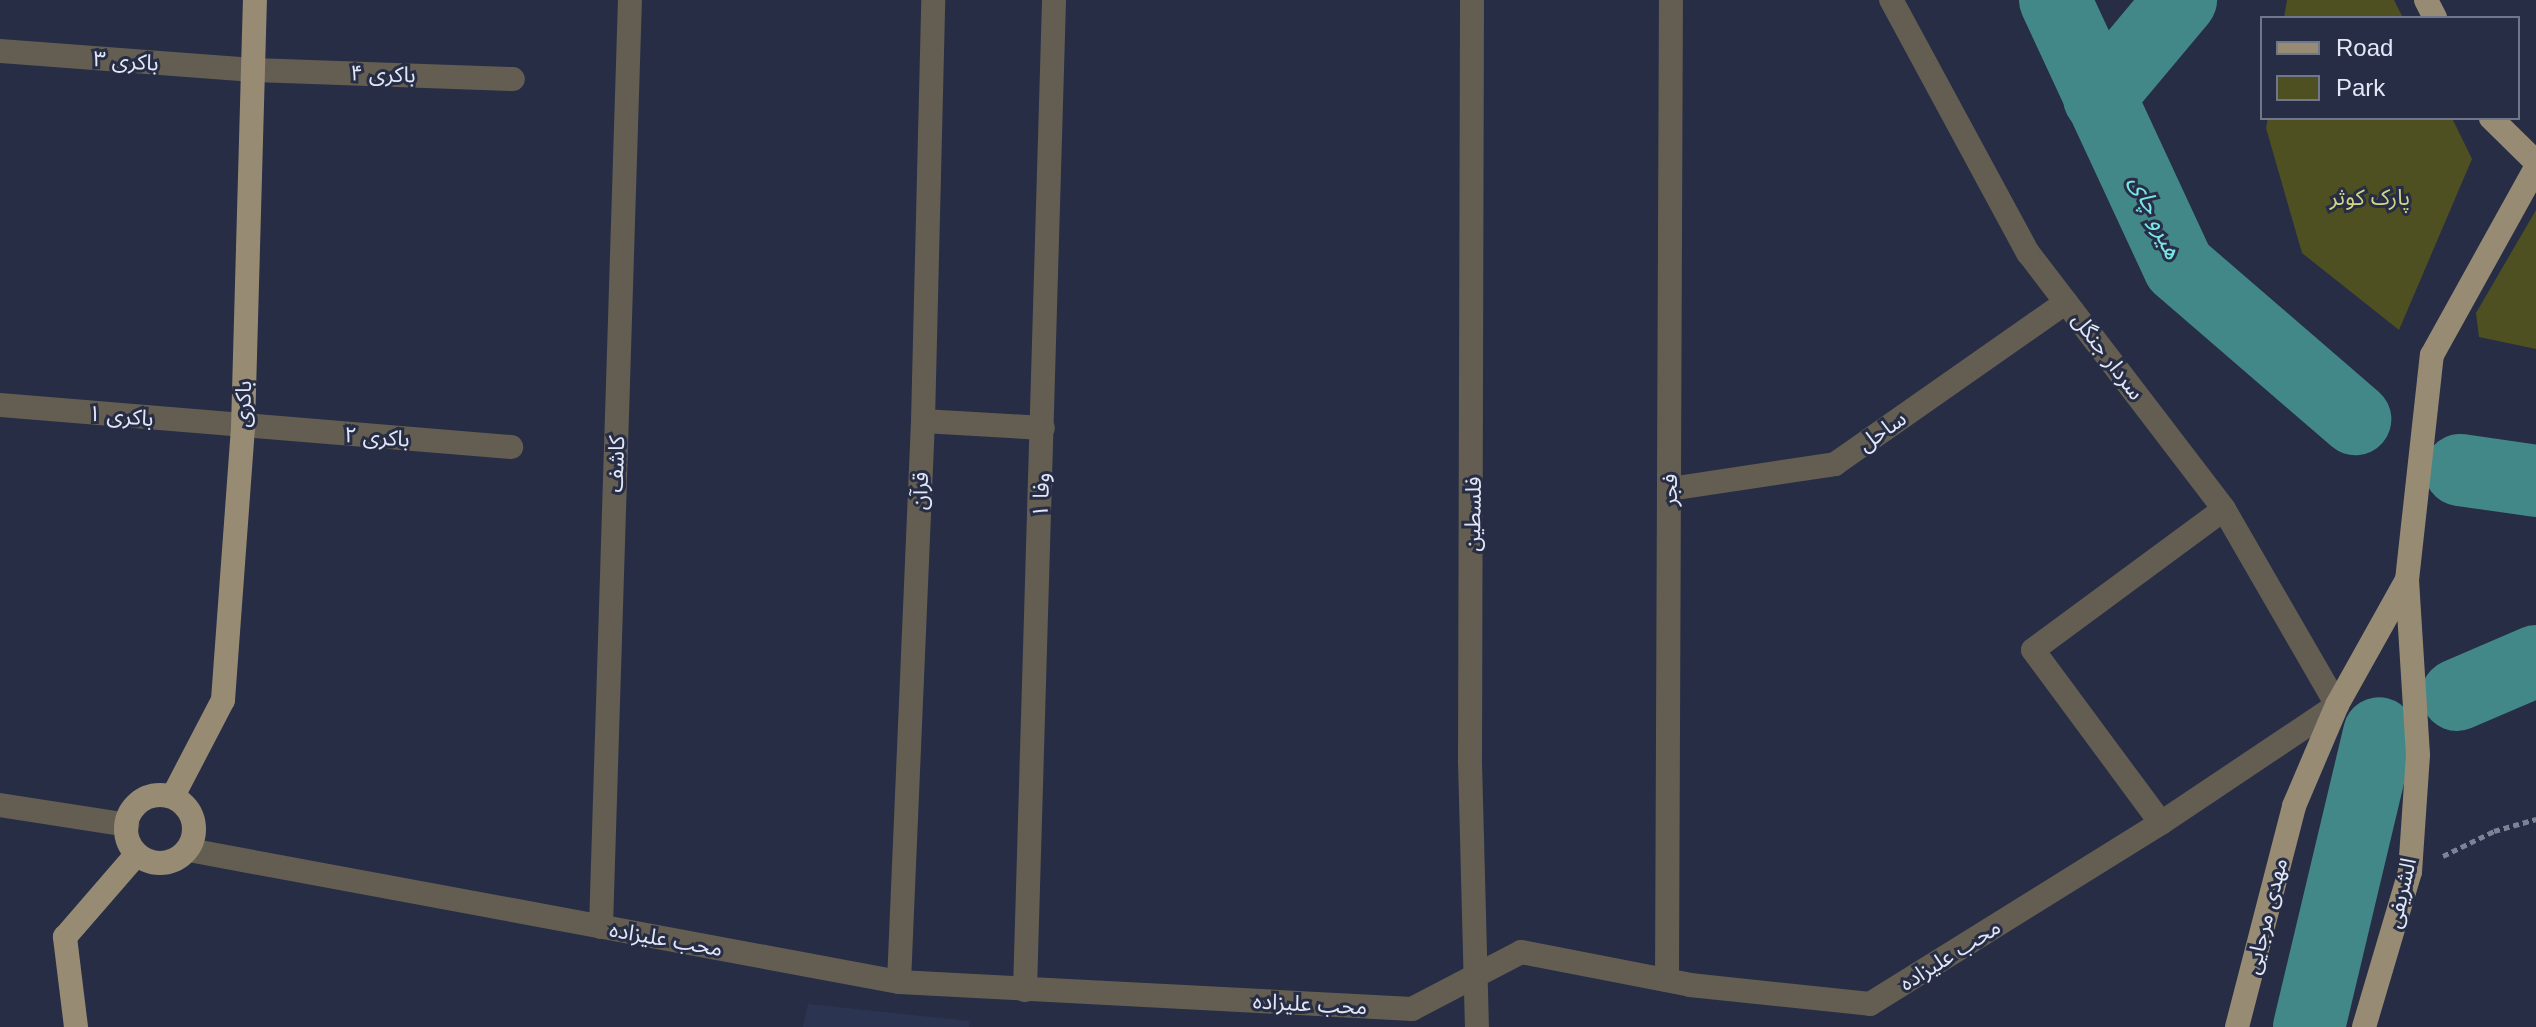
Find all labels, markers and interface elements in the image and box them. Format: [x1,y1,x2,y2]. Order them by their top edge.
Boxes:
legend [2260,16,2520,120]
text: Road [2336,34,2393,61]
street label: باکری ۳ [92,46,160,76]
street label: باکری ۴ [350,60,416,88]
text: Park [2336,74,2385,101]
water label: هیرو چای [2124,171,2188,263]
park label: پارک کوثر [2330,185,2410,211]
street label: سردار جنگل [2066,307,2150,405]
street label: باکری [229,380,257,428]
street label: باکری ۱ [87,400,155,432]
street label: ساحل [1853,405,1911,457]
street label: باکری ۲ [343,422,411,452]
street label: کاشف [602,435,630,493]
street label: قرآن [906,471,934,511]
street label: وفا ۱ [1027,472,1055,518]
street label: فجر [1657,474,1683,506]
street label: فلسطین [1459,476,1487,552]
street label: مهدی مرجایی [2239,855,2293,977]
street label: الشریفی [2380,855,2422,931]
street label: محب علیزاده [1894,913,2006,997]
street label: محب علیزاده [607,916,725,962]
street label: محب علیزاده [1252,988,1368,1020]

